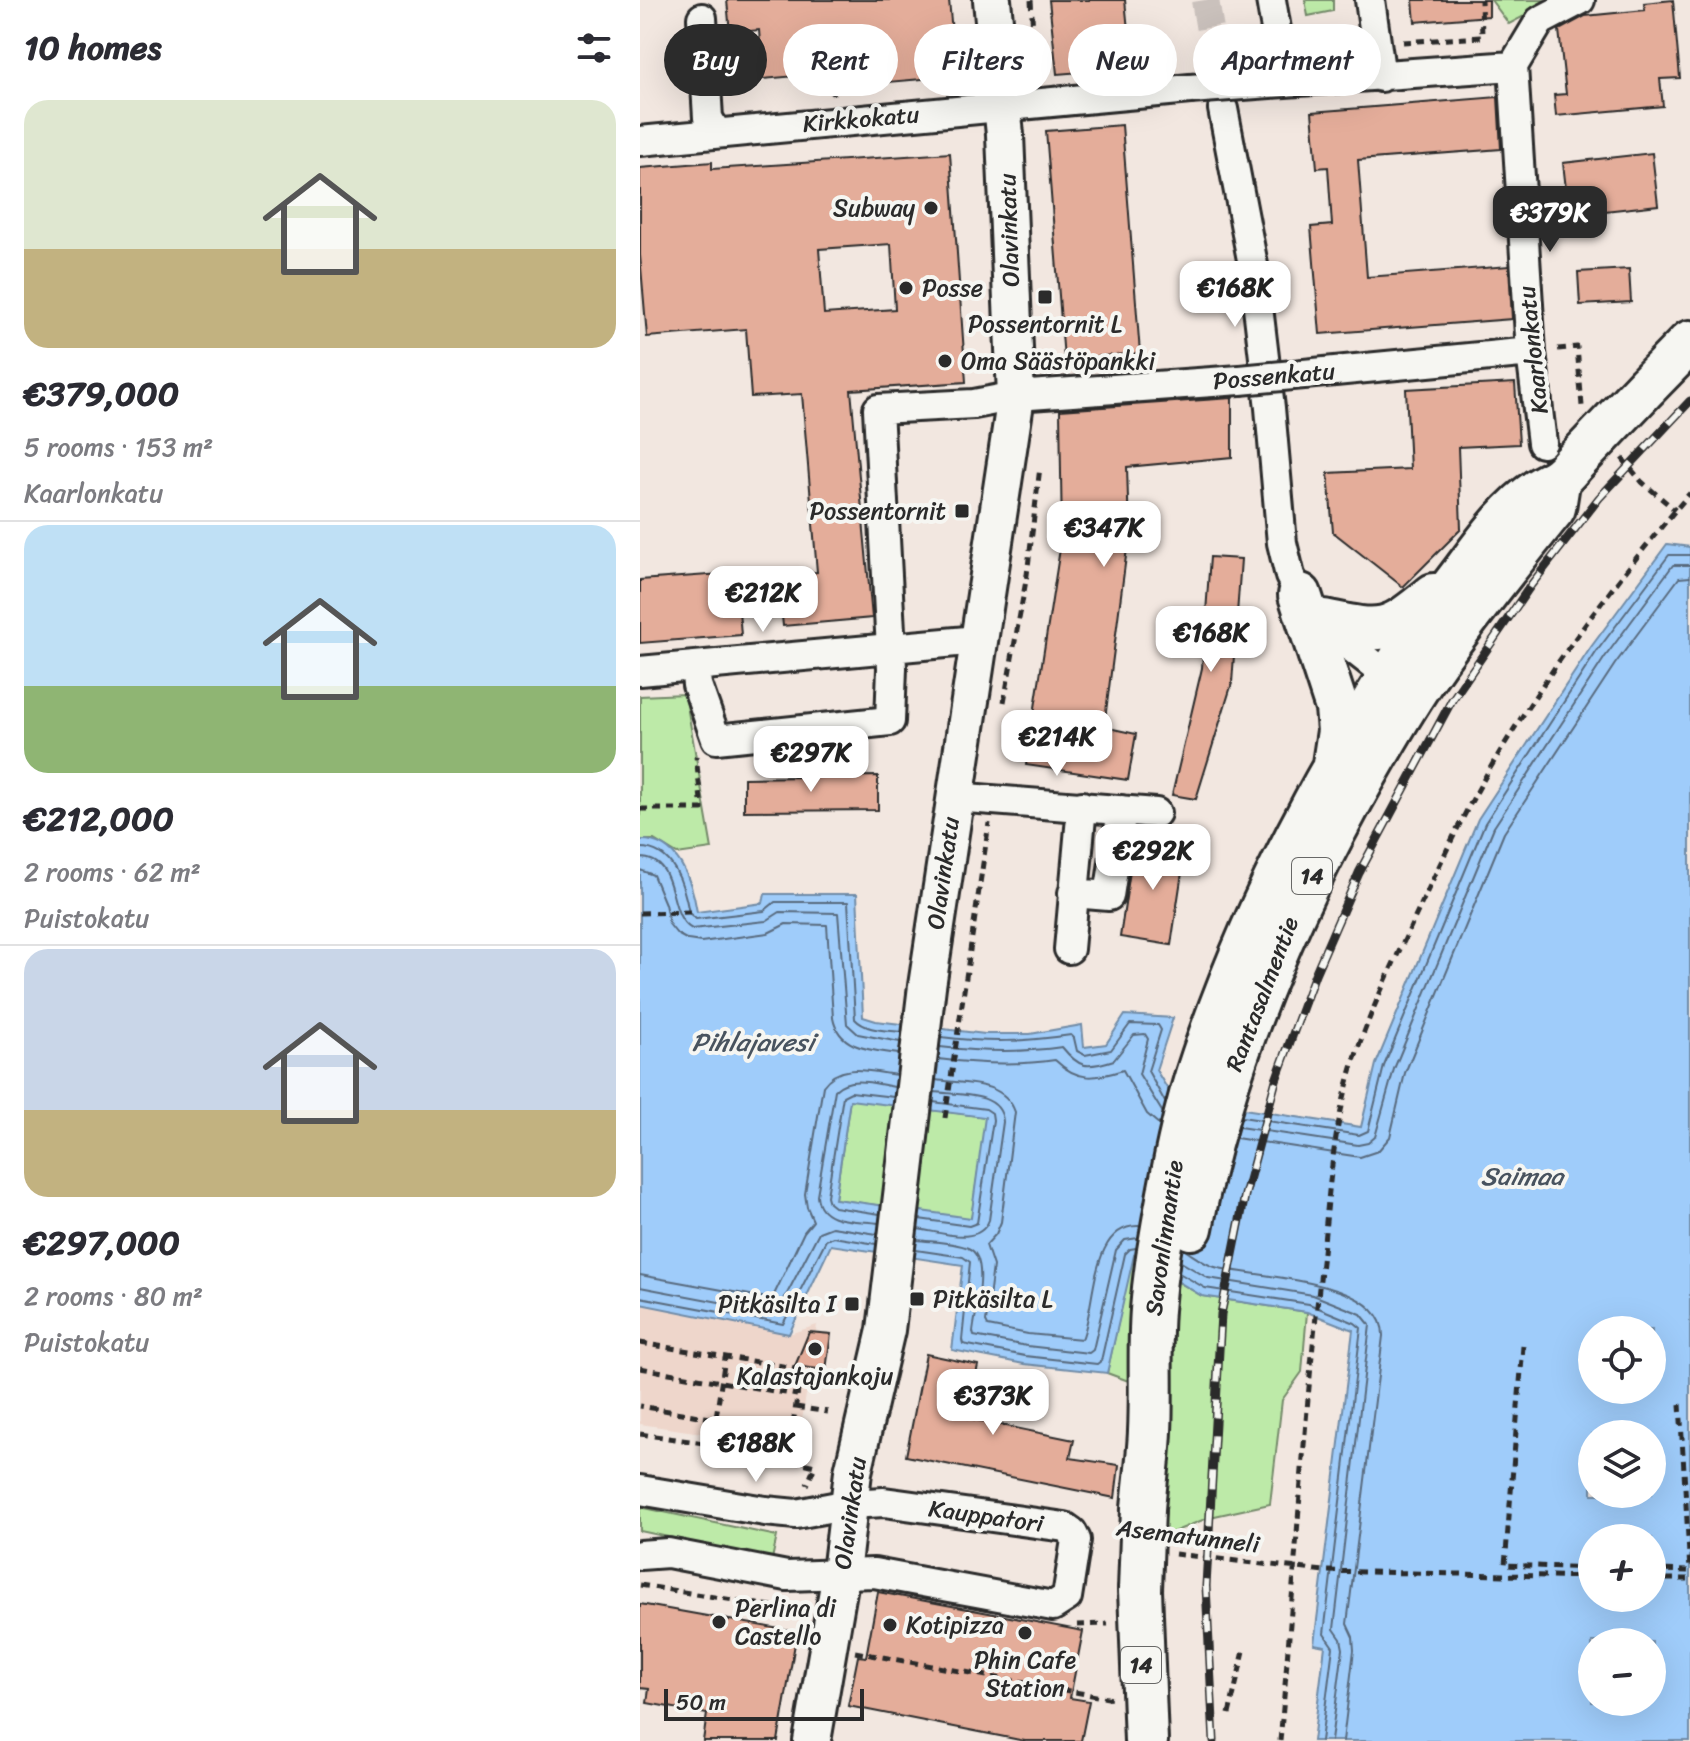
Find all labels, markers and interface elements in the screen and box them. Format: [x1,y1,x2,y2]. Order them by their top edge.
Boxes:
text: 10 homes [24,18,162,78]
chip: Buy [664,24,767,96]
chip: Rent [783,24,898,96]
chip: Filters [914,24,1052,96]
chip: New [1068,24,1177,96]
chip: Apartment [1193,24,1381,96]
icon: filters [572,26,616,70]
street label: Kirkkokatu [801,93,921,145]
icon: home [248,152,392,296]
street label: Olavinkatu [986,172,1032,287]
pin: €379K [1494,186,1606,254]
place label: Subway [833,187,916,229]
text: €379K [1511,189,1589,235]
marker: Subway [922,199,940,217]
pin: €168K [1179,261,1291,329]
text: €168K [1198,264,1272,310]
place label: Posse [922,267,983,309]
marker: Posse [897,279,915,297]
street label: Kaarlonkatu [1505,284,1561,416]
marker: Possentornit L [1036,288,1054,306]
place label: Possentornit L [968,303,1122,345]
place label: Oma Säästöpankki [961,340,1156,382]
street label: Possenkatu [1211,350,1337,402]
marker: Oma Säästöpankki [936,352,954,370]
text: €379,000 [24,364,179,424]
text: 5 rooms · 153 m² [24,424,213,470]
text: Kaarlonkatu [24,470,163,516]
place label: Possentornit [809,490,946,532]
pin: €347K [1048,501,1160,569]
marker: Possentornit [953,502,971,520]
text: €347K [1065,504,1143,550]
pin: €212K [707,566,819,634]
text: €212K [726,569,800,615]
icon: home [248,577,392,721]
pin: €168K [1155,606,1267,674]
text: €168K [1174,609,1248,655]
pin: €214K [1001,710,1113,778]
text: €214K [1019,713,1095,759]
pin: €297K [755,726,867,794]
text: €297K [772,729,850,775]
text: €212,000 [24,789,174,849]
street label: Olavinkatu [914,814,972,932]
pin: €292K [1097,824,1209,892]
text: €292K [1113,827,1193,873]
text: 2 rooms · 62 m² [24,849,201,895]
road number: 14 [1292,858,1332,894]
text: Puistokatu [24,895,149,941]
street label: Rantasalmentie [1213,910,1311,1078]
icon: home [248,1001,392,1145]
water label: Pihlajavesi [692,1019,819,1065]
water label: Saimaa [1481,1153,1565,1199]
street label: Savonlinnantie [1132,1157,1196,1318]
text: €297,000 [24,1213,180,1273]
text: 2 rooms · 80 m² [24,1273,203,1319]
place label: Pitkäsilta L [933,1278,1053,1320]
place label: Pitkäsilta I [718,1283,837,1325]
marker: Pitkäsilta L [908,1290,926,1308]
marker: Pitkäsilta I [843,1295,861,1313]
map controls [1578,1316,1666,1716]
button: locate [1578,1316,1666,1404]
text: Puistokatu [24,1319,149,1365]
marker: Kalastajankoju [806,1340,824,1358]
place label: Kalastajankoju [737,1355,893,1397]
pin: €373K [937,1369,1049,1437]
text: €373K [955,1372,1031,1418]
pin: €188K [700,1416,812,1484]
text: €188K [718,1419,794,1465]
button: layers [1578,1420,1666,1508]
street label: Olavinkatu [821,1454,879,1572]
street label: Kauppatori [926,1487,1047,1545]
street label: Asematunneli [1113,1506,1263,1566]
button: + [1578,1524,1666,1612]
place label: Perlina di Castello [735,1587,837,1657]
place label: Kotipizza [906,1604,1004,1646]
marker: Perlina di Castello [710,1613,728,1631]
marker: Kotipizza [881,1616,899,1634]
marker: Phin Cafe Station [1016,1624,1034,1642]
button: − [1578,1628,1666,1716]
place label: Phin Cafe Station [974,1639,1076,1709]
road number: 14 [1121,1647,1161,1683]
text: 50 m [676,1683,726,1722]
scale bar [664,1685,864,1721]

